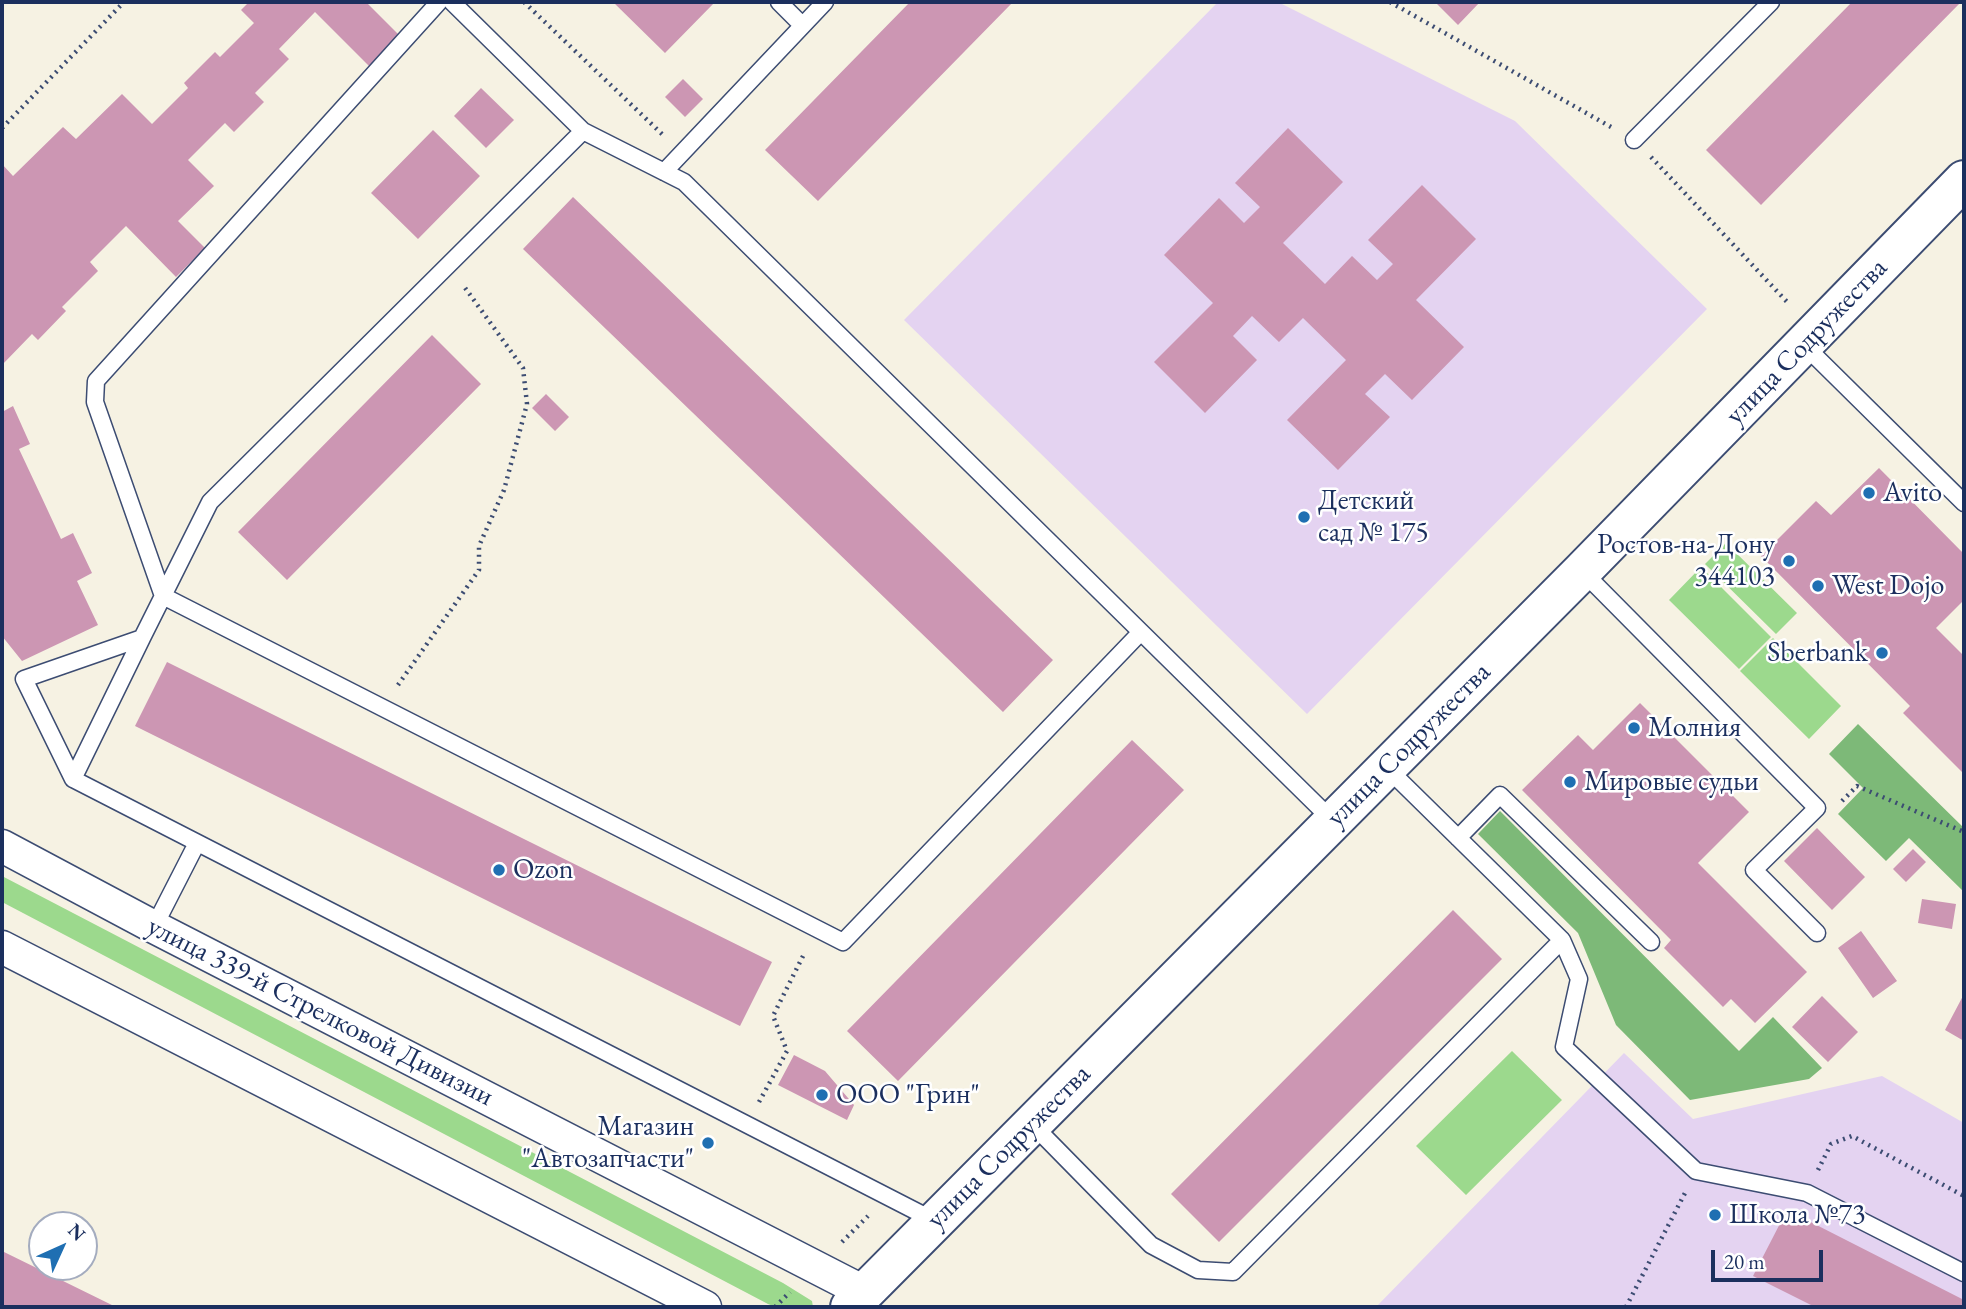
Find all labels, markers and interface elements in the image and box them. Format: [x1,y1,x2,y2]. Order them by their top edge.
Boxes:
street label: улица Содружества [1719,252,1895,432]
place label: Avito [1883,476,1942,510]
place label: Детский сад № 175 [1318,484,1429,550]
marker: Avito [1861,485,1877,501]
marker: Детский сад № 175 [1296,509,1312,525]
place label: Ростов-на-Дону 344103 [1597,528,1775,594]
marker: Ростов-на-Дону 344103 [1781,553,1797,569]
place label: West Dojo [1832,569,1944,603]
marker: West Dojo [1810,578,1826,594]
place label: Sberbank [1767,636,1868,670]
marker: Sberbank [1874,645,1890,661]
street label: улица Содружества [1320,656,1498,834]
place label: Молния [1648,711,1741,745]
marker: Молния [1626,720,1642,736]
place label: Мировые судьи [1584,765,1759,799]
marker: Мировые судьи [1562,774,1578,790]
place label: Ozon [513,853,574,887]
marker: Ozon [491,862,507,878]
street label: улица 339-й Стрелковой Дивизии [141,910,499,1114]
street label: улица Содружества [920,1058,1098,1236]
place label: ООО "Грин" [836,1078,980,1112]
marker: ООО "Грин" [814,1087,830,1103]
place label: Магазин "Автозапчасти" [522,1110,694,1176]
marker: Магазин "Автозапчасти" [700,1135,716,1151]
place label: Школа №73 [1729,1198,1865,1232]
marker: Школа №73 [1707,1207,1723,1223]
north arrow [28,1211,98,1281]
text: N [63,1218,91,1246]
scale bar [1714,1236,1826,1280]
text: 20 m [1724,1248,1765,1275]

